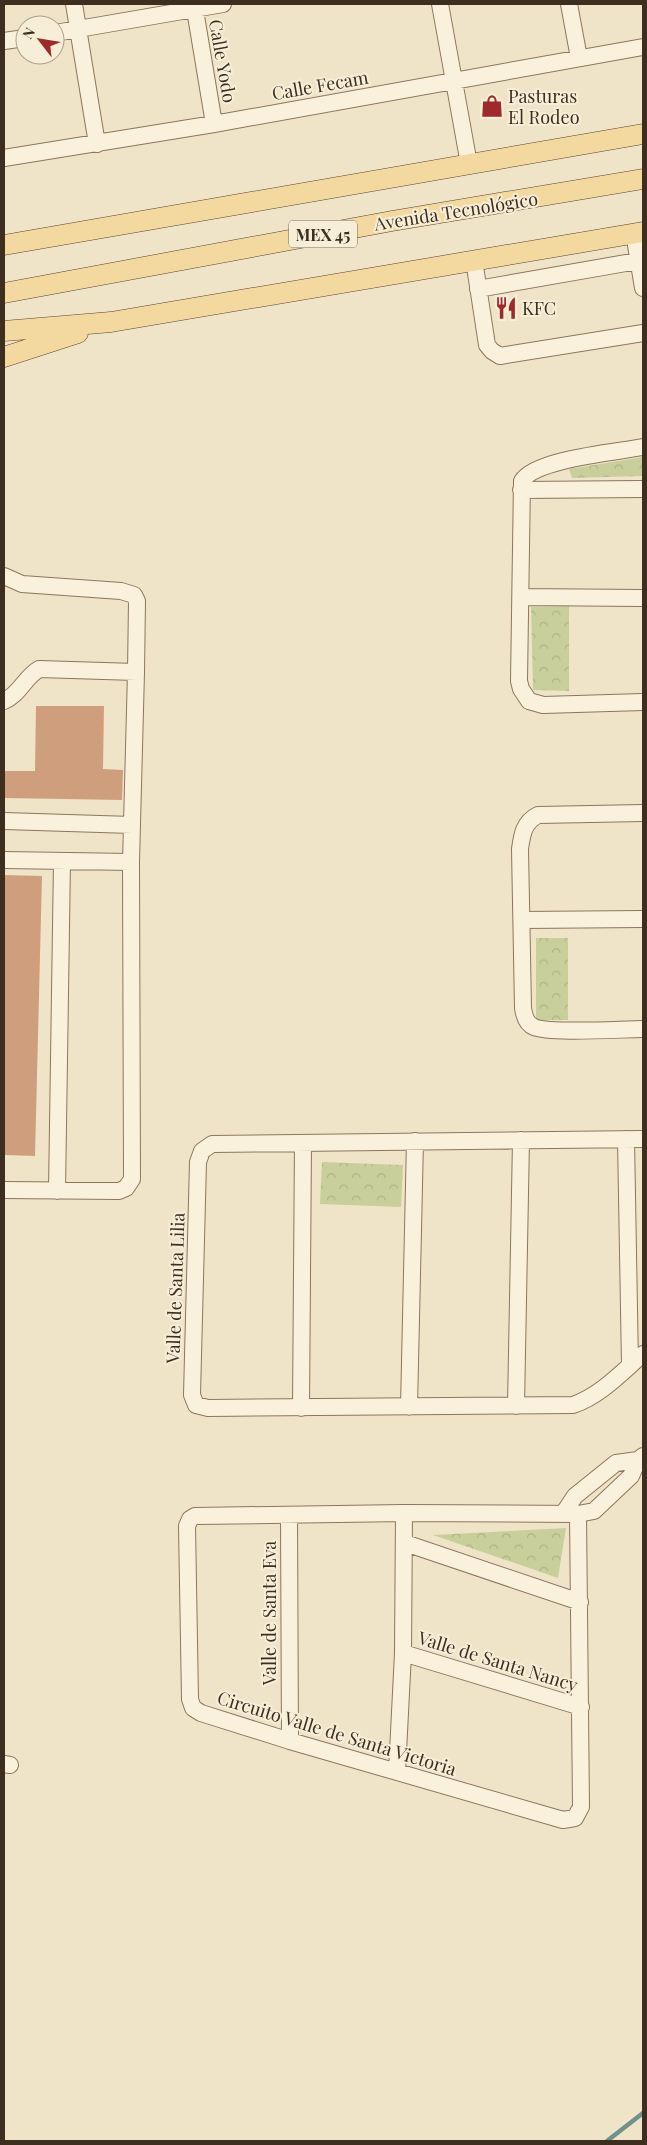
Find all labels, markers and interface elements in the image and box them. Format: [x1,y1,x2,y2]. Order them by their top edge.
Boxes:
north arrow [15,15,65,65]
street label: Calle Yodo [204,18,242,105]
text: N [18,24,39,42]
street label: Calle Fecam [270,65,370,105]
place label: Pasturas El Rodeo [508,84,580,129]
shop icon: Pasturas El Rodeo [479,93,505,119]
street label: Avenida Tecnológico [372,186,540,236]
road number: MEX 45 [289,220,357,248]
restaurant icon: KFC [493,295,519,321]
place label: KFC [522,296,556,320]
street label: Valle de Santa Lilia [160,1212,190,1365]
street label: Valle de Santa Eva [257,1541,281,1686]
street label: Valle de Santa Nancy [414,1625,581,1697]
street label: Circuito Valle de Santa Victoria [215,1685,459,1781]

